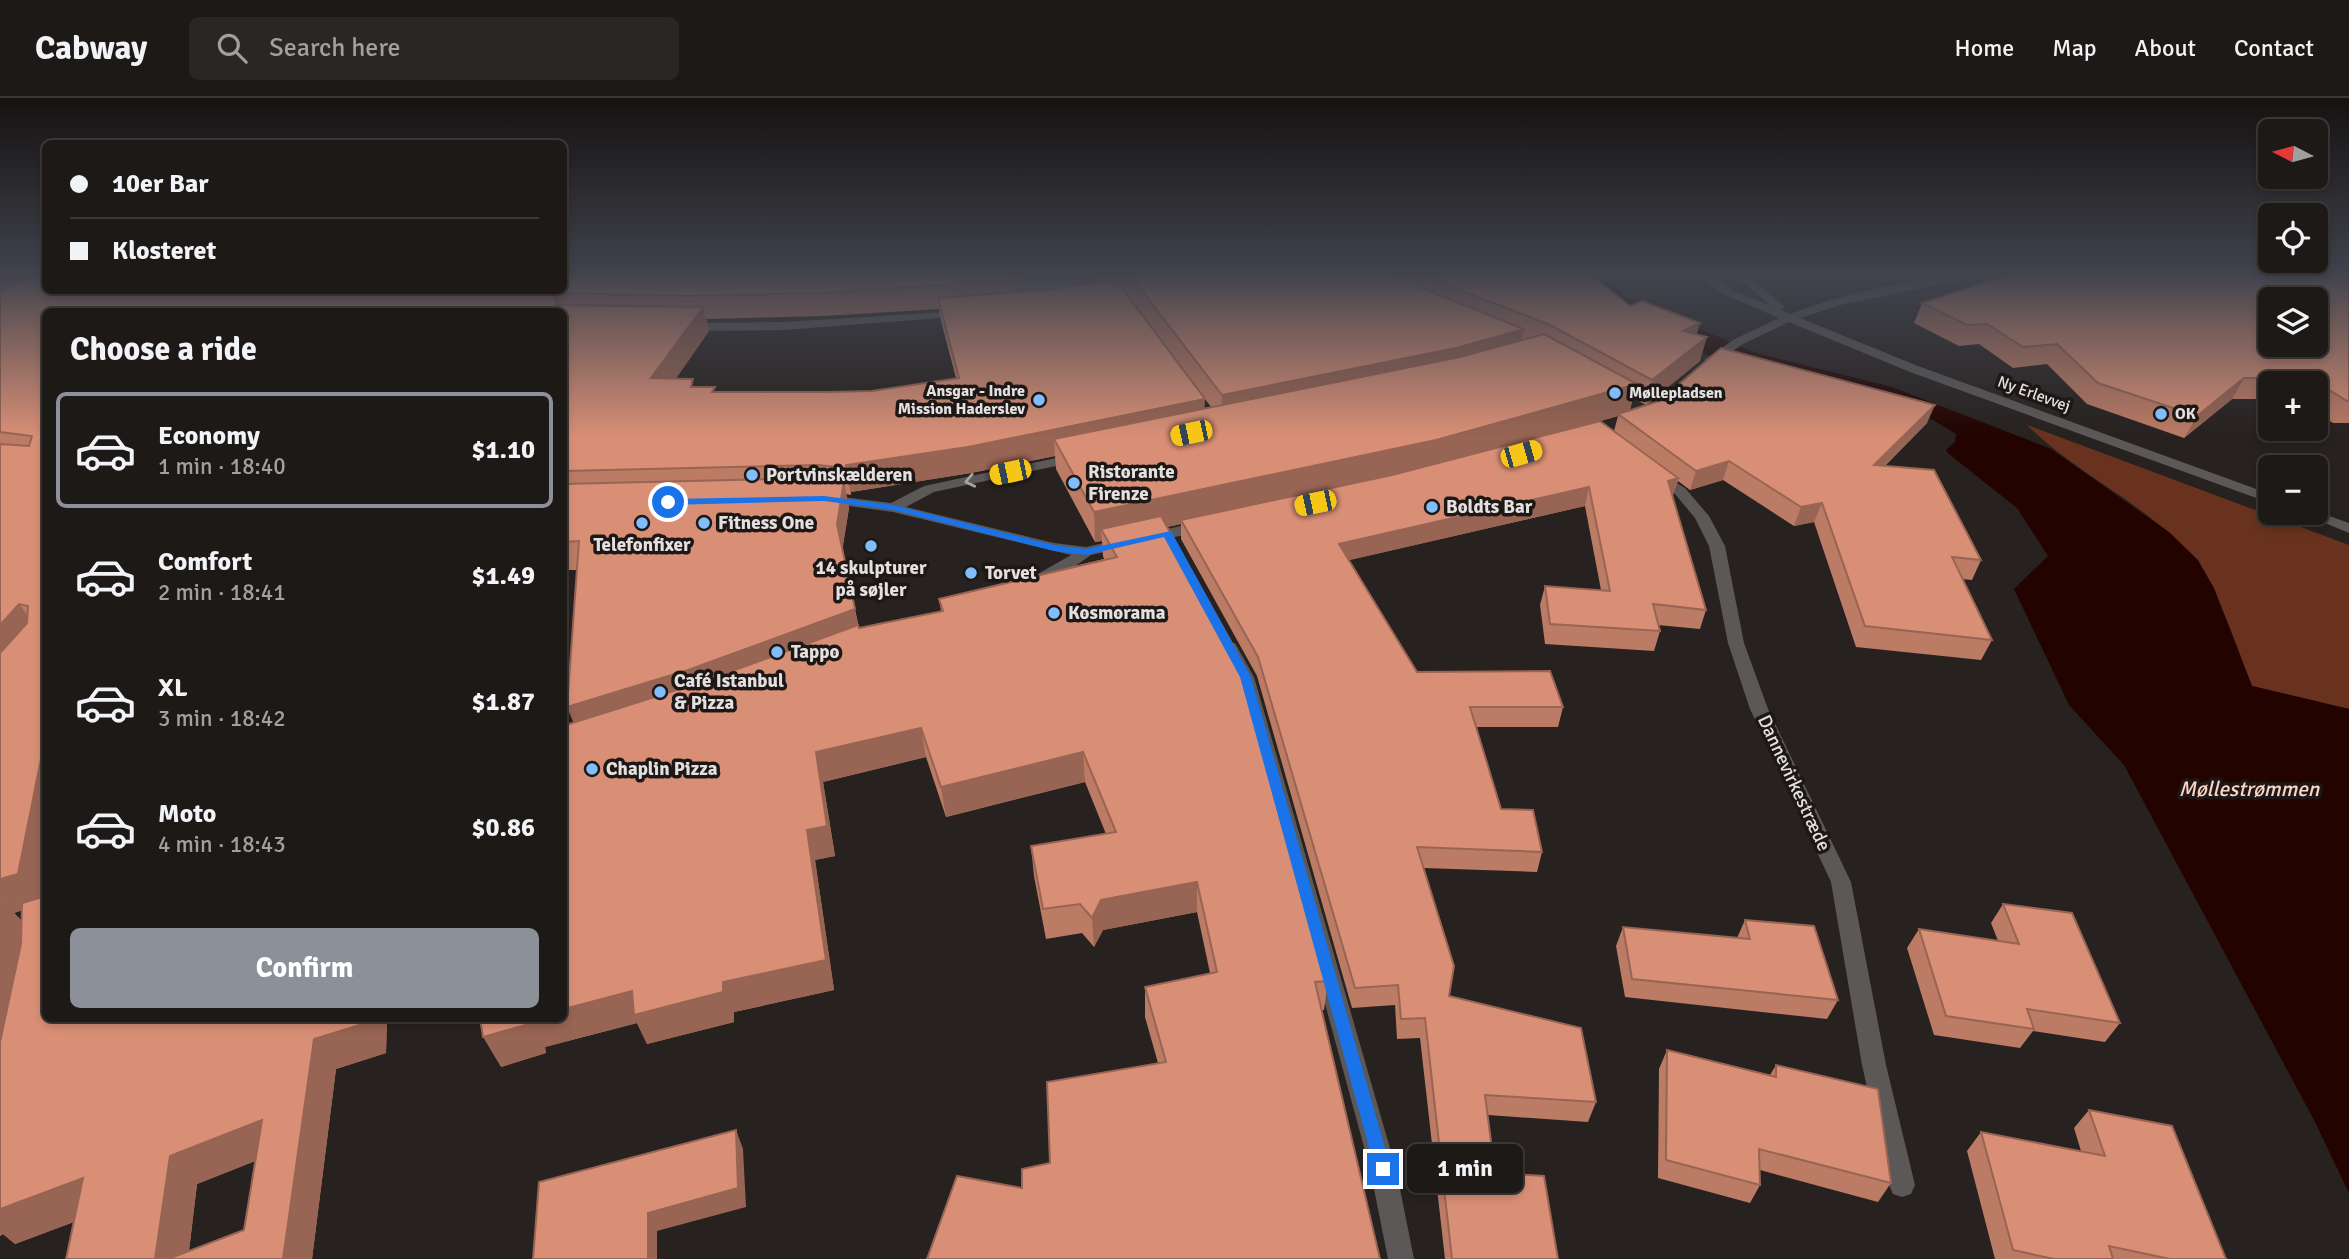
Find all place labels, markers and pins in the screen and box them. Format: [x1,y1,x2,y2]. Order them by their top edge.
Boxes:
place label: Ansgar - Indre Mission Haderslev [898,381,1025,419]
place label: Møllepladsen [1629,383,1723,403]
marker: Møllepladsen [1607,385,1623,401]
marker: Ansgar - Indre Mission Haderslev [1031,392,1047,408]
place label: OK [2175,404,2196,424]
marker: OK [2153,406,2169,422]
place label: Ristorante Firenze [1088,460,1175,506]
place label: Portvinskælderen [766,463,913,487]
marker: Portvinskælderen [744,467,760,483]
marker: Ristorante Firenze [1066,475,1082,491]
place label: Boldts Bar [1446,495,1533,519]
marker: Boldts Bar [1424,499,1440,515]
place label: Fitness One [718,511,814,535]
marker: Telefonfixer [634,515,650,531]
marker: Fitness One [696,515,712,531]
place label: Telefonfixer [593,533,691,557]
marker: 14 skulpturer på søjler [863,538,879,554]
place label: 14 skulpturer på søjler [815,556,927,602]
place label: Torvet [985,561,1037,585]
marker: Torvet [963,565,979,581]
place label: Kosmorama [1068,601,1166,625]
marker: Kosmorama [1046,605,1062,621]
place label: Tappo [791,640,840,664]
marker: Tappo [769,644,785,660]
place label: Café Istanbul & Pizza [674,669,784,715]
marker: Café Istanbul & Pizza [652,684,668,700]
place label: Chaplin Pizza [606,757,718,781]
marker: Chaplin Pizza [584,761,600,777]

